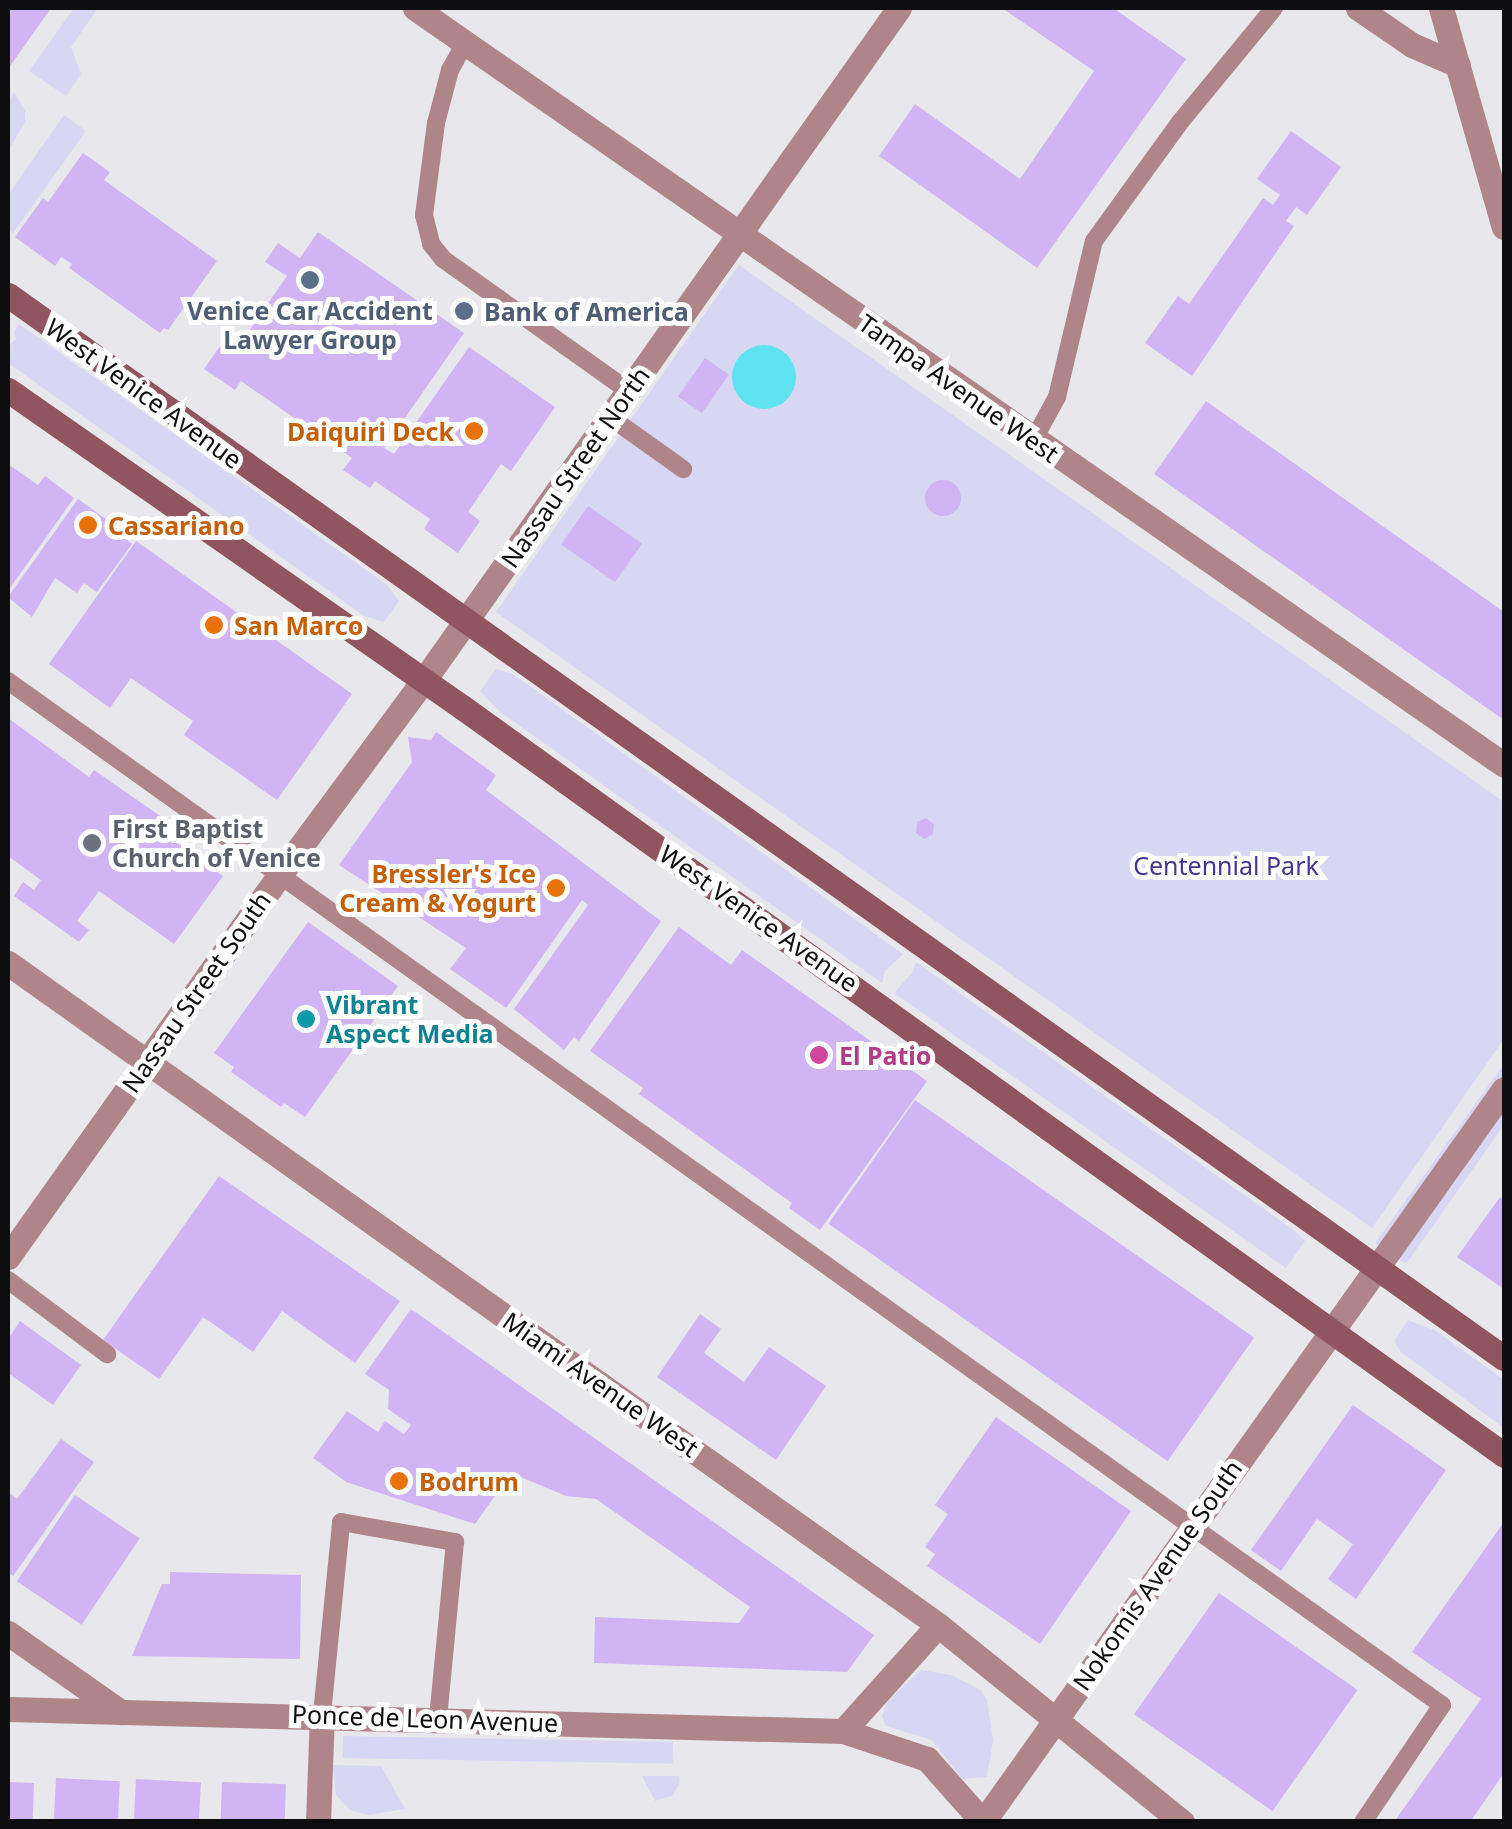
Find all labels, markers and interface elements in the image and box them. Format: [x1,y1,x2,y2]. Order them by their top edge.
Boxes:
marker: Venice Car Accident Lawyer Group [299,269,321,291]
place label: Venice Car Accident Lawyer Group [187,296,433,355]
place label: Bank of America [484,296,689,326]
marker: Bank of America [453,300,475,322]
street label: Tampa Avenue West [853,308,1065,468]
street label: West Venice Avenue [40,312,248,474]
street label: Nassau Street North [494,361,656,573]
place label: Daiquiri Deck [287,416,454,446]
marker: Daiquiri Deck [463,420,485,442]
place label: Cassariano [108,510,245,540]
marker: Cassariano [77,514,99,536]
place label: San Marco [234,610,363,640]
marker: San Marco [203,614,225,636]
place label: First Baptist Church of Venice [112,814,321,873]
marker: First Baptist Church of Venice [81,832,103,854]
street label: West Venice Avenue [654,838,864,998]
park label: Centennial Park [1133,850,1319,880]
place label: Bressler's Ice Cream & Yogurt [339,859,536,918]
marker: Bressler's Ice Cream & Yogurt [545,877,567,899]
street label: Nassau Street South [115,886,277,1098]
place label: Vibrant Aspect Media [326,990,494,1049]
marker: Vibrant Aspect Media [295,1008,317,1030]
place label: El Patio [839,1040,931,1070]
marker: El Patio [808,1044,830,1066]
street label: Miami Avenue West [498,1305,704,1463]
street label: Nokomis Avenue South [1066,1454,1248,1696]
place label: Bodrum [419,1466,519,1496]
marker: Bodrum [388,1470,410,1492]
street label: Ponce de Leon Avenue [291,1698,559,1738]

